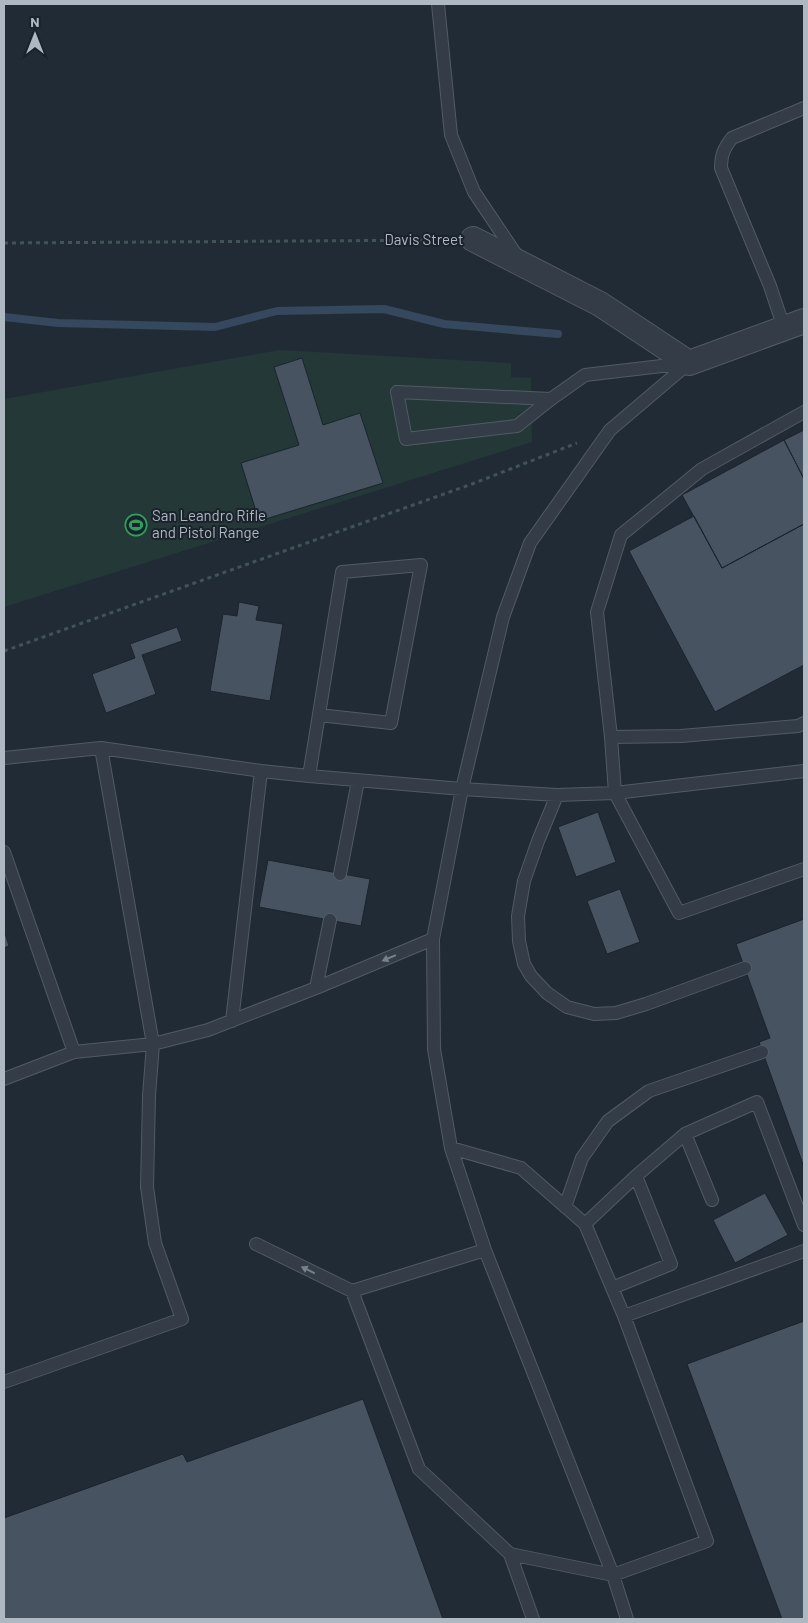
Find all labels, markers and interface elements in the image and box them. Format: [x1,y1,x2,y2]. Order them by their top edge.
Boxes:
north arrow [10,10,60,60]
text: N [30,13,40,30]
street label: Davis Street [385,230,463,248]
place label: San Leandro Rifle and Pistol Range [152,506,266,541]
sports icon: San Leandro Rifle and Pistol Range [124,513,148,537]
one-way arrow [381,954,396,962]
one-way arrow [301,1265,315,1273]

